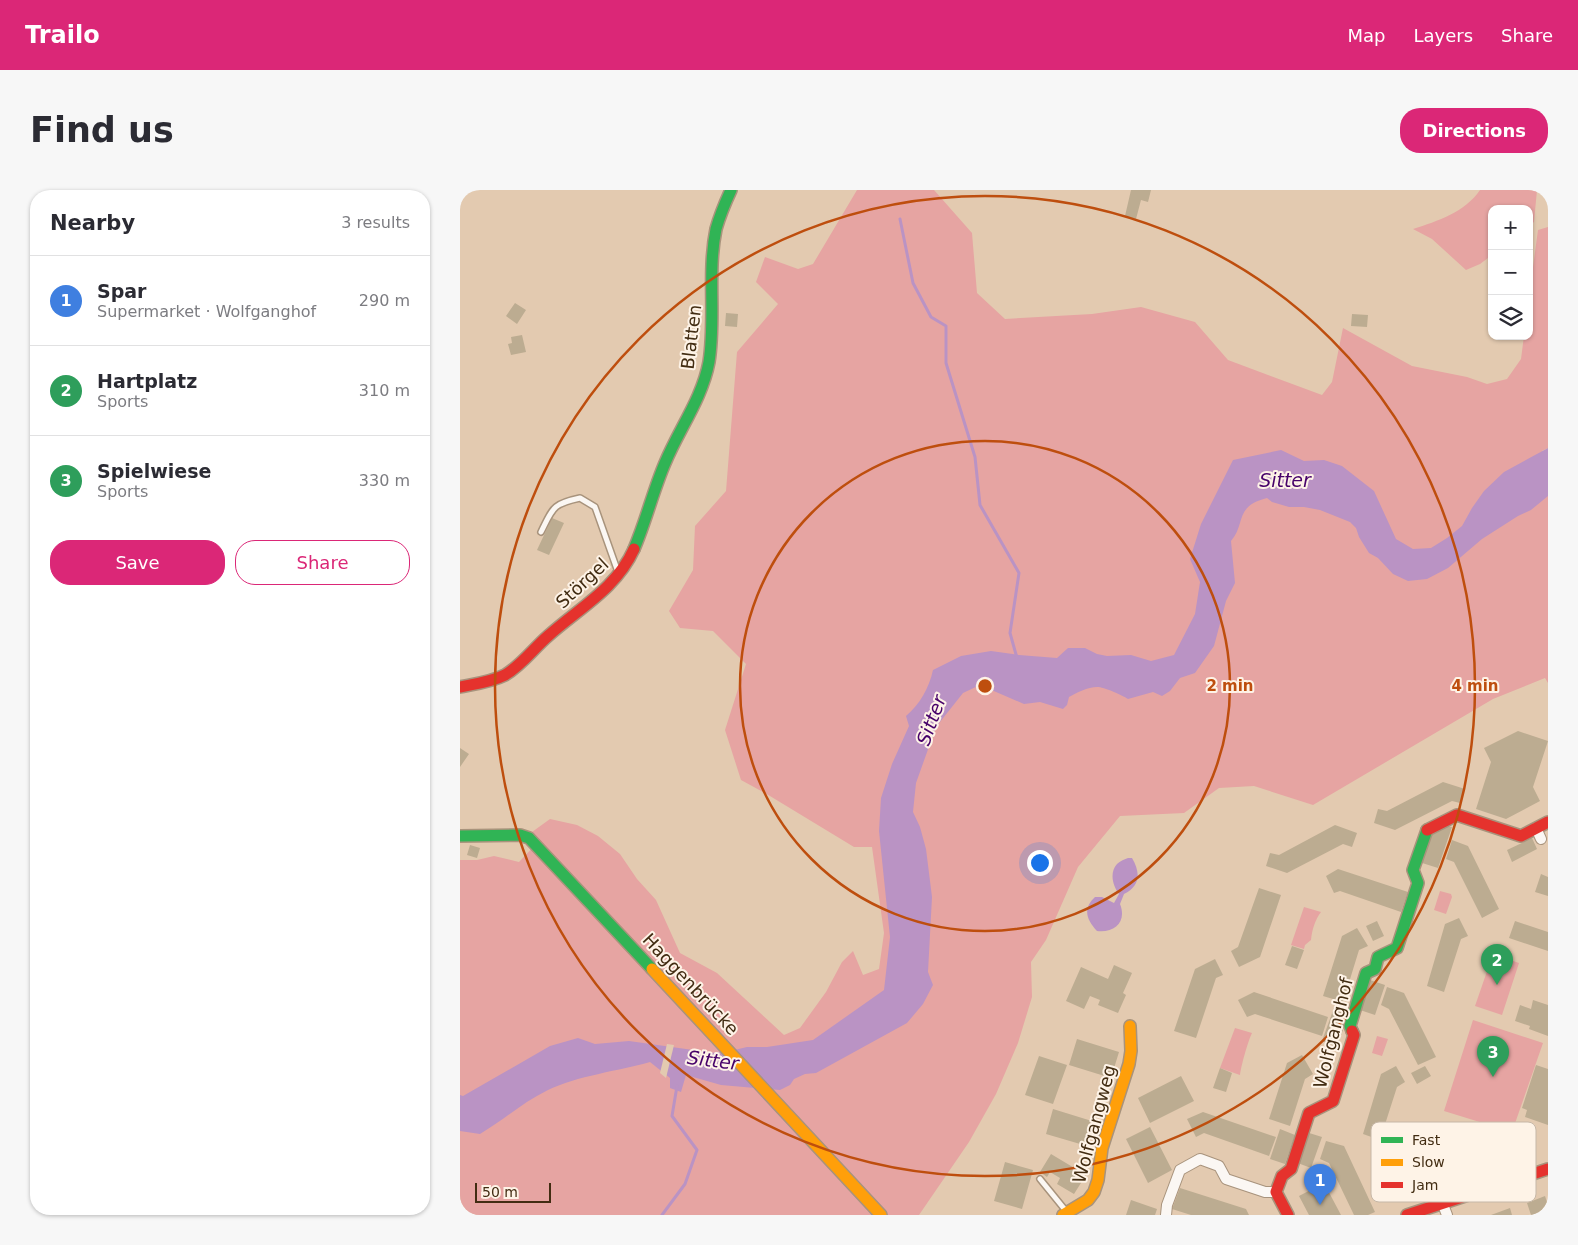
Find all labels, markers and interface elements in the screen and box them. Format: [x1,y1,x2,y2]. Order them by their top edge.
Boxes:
text: Trailo [25,21,100,49]
text: Map [1347,25,1385,46]
text: Layers [1413,25,1473,46]
text: Share [1501,25,1553,46]
button: Directions [1400,108,1548,153]
text: Find us [30,110,174,150]
map controls [1488,205,1533,340]
button: + [1488,205,1533,250]
text: Nearby [50,211,135,235]
text: 3 results [341,213,410,232]
button: − [1488,250,1533,295]
text: Spar [97,280,146,302]
text: 1 [60,291,72,310]
text: 290 m [359,291,410,310]
button: layers [1488,295,1533,340]
text: Supermarket · Wolfganghof [97,302,316,321]
street label: Blatten [677,303,705,371]
text: Hartplatz [97,370,197,392]
text: 2 [60,381,72,400]
text: 310 m [359,381,410,400]
text: Sports [97,392,148,411]
text: Spielwiese [97,460,211,482]
water label: Sitter [1259,469,1312,491]
text: 3 [60,471,72,490]
text: 330 m [359,471,410,490]
text: Sports [97,482,148,501]
button: Save [50,540,225,585]
button: Share [235,540,410,585]
street label: Störgel [551,553,613,613]
centre of rings [976,677,994,695]
text: 2 min [1206,677,1254,695]
text: 4 min [1451,677,1499,695]
water label: Sitter [912,691,951,748]
your location [1027,850,1053,876]
street label: Haggenbrücke [639,929,743,1039]
pin: 2 [1481,944,1513,985]
street label: Wolfganghof [1309,975,1357,1090]
pin: 3 [1477,1036,1509,1077]
water label: Sitter [686,1046,741,1074]
street label: Wolfgangweg [1068,1063,1120,1185]
legend [1371,1122,1536,1202]
text: Fast [1412,1132,1441,1148]
text: Slow [1412,1154,1445,1170]
pin: 1 [1304,1164,1336,1205]
text: Jam [1411,1177,1438,1193]
scale bar [475,1180,551,1203]
text: 50 m [482,1184,518,1200]

